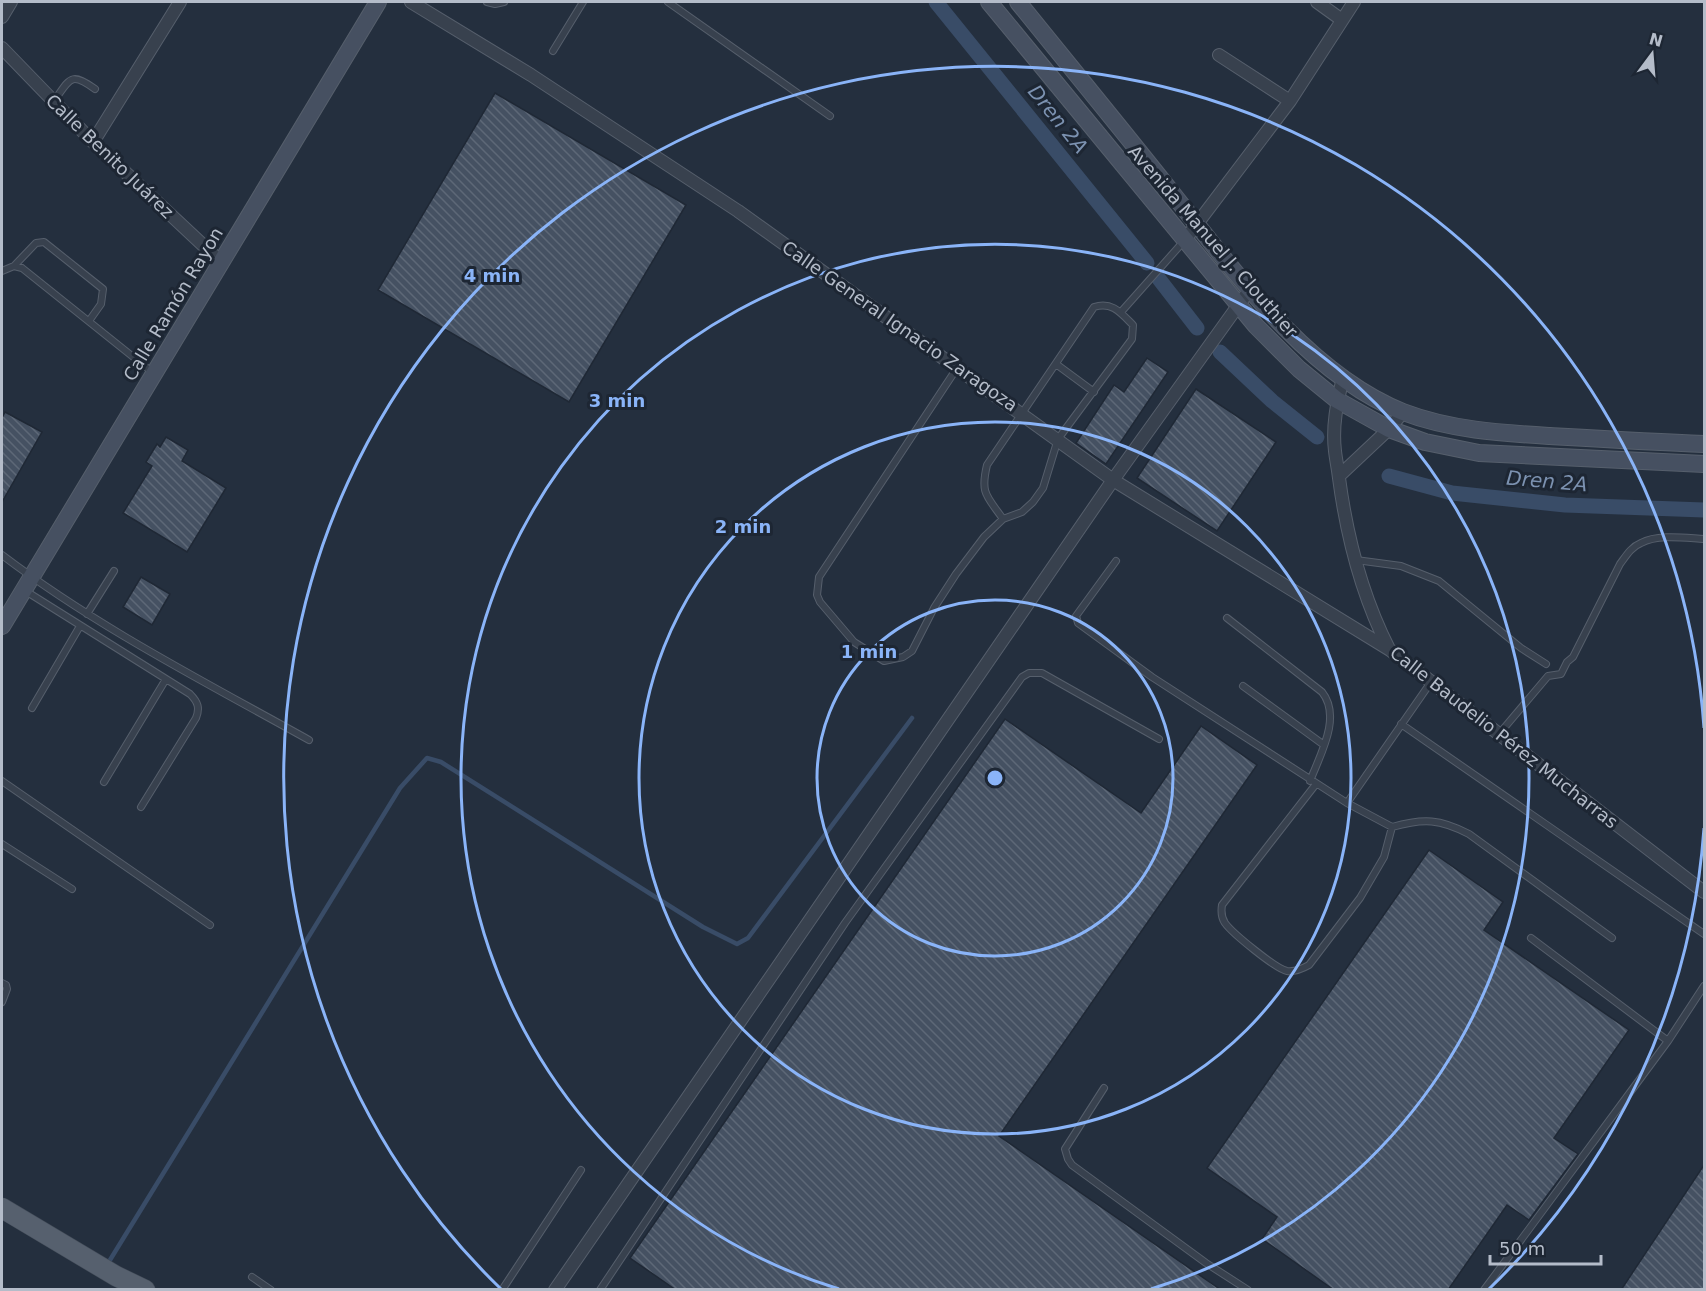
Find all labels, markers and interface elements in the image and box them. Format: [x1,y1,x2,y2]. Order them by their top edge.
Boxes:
north arrow [1622,24,1682,84]
text: N [1647,29,1665,51]
water label: Dren 2A [1023,80,1093,158]
street label: Calle Benito Juárez [42,90,178,222]
street label: Avenida Manuel J. Clouthier [1124,141,1302,342]
street label: Calle Ramón Rayon [119,223,227,385]
street label: Calle General Ignacio Zaragoza [778,236,1022,416]
text: 4 min [464,265,520,286]
text: 3 min [589,390,645,411]
water label: Dren 2A [1505,465,1589,497]
text: 2 min [715,516,771,537]
text: 1 min [841,641,897,662]
street label: Calle Baudelio Pérez Mucharras [1386,642,1622,832]
centre of rings [985,768,1005,788]
scale bar [1490,1228,1601,1266]
text: 50 m [1499,1238,1545,1259]

